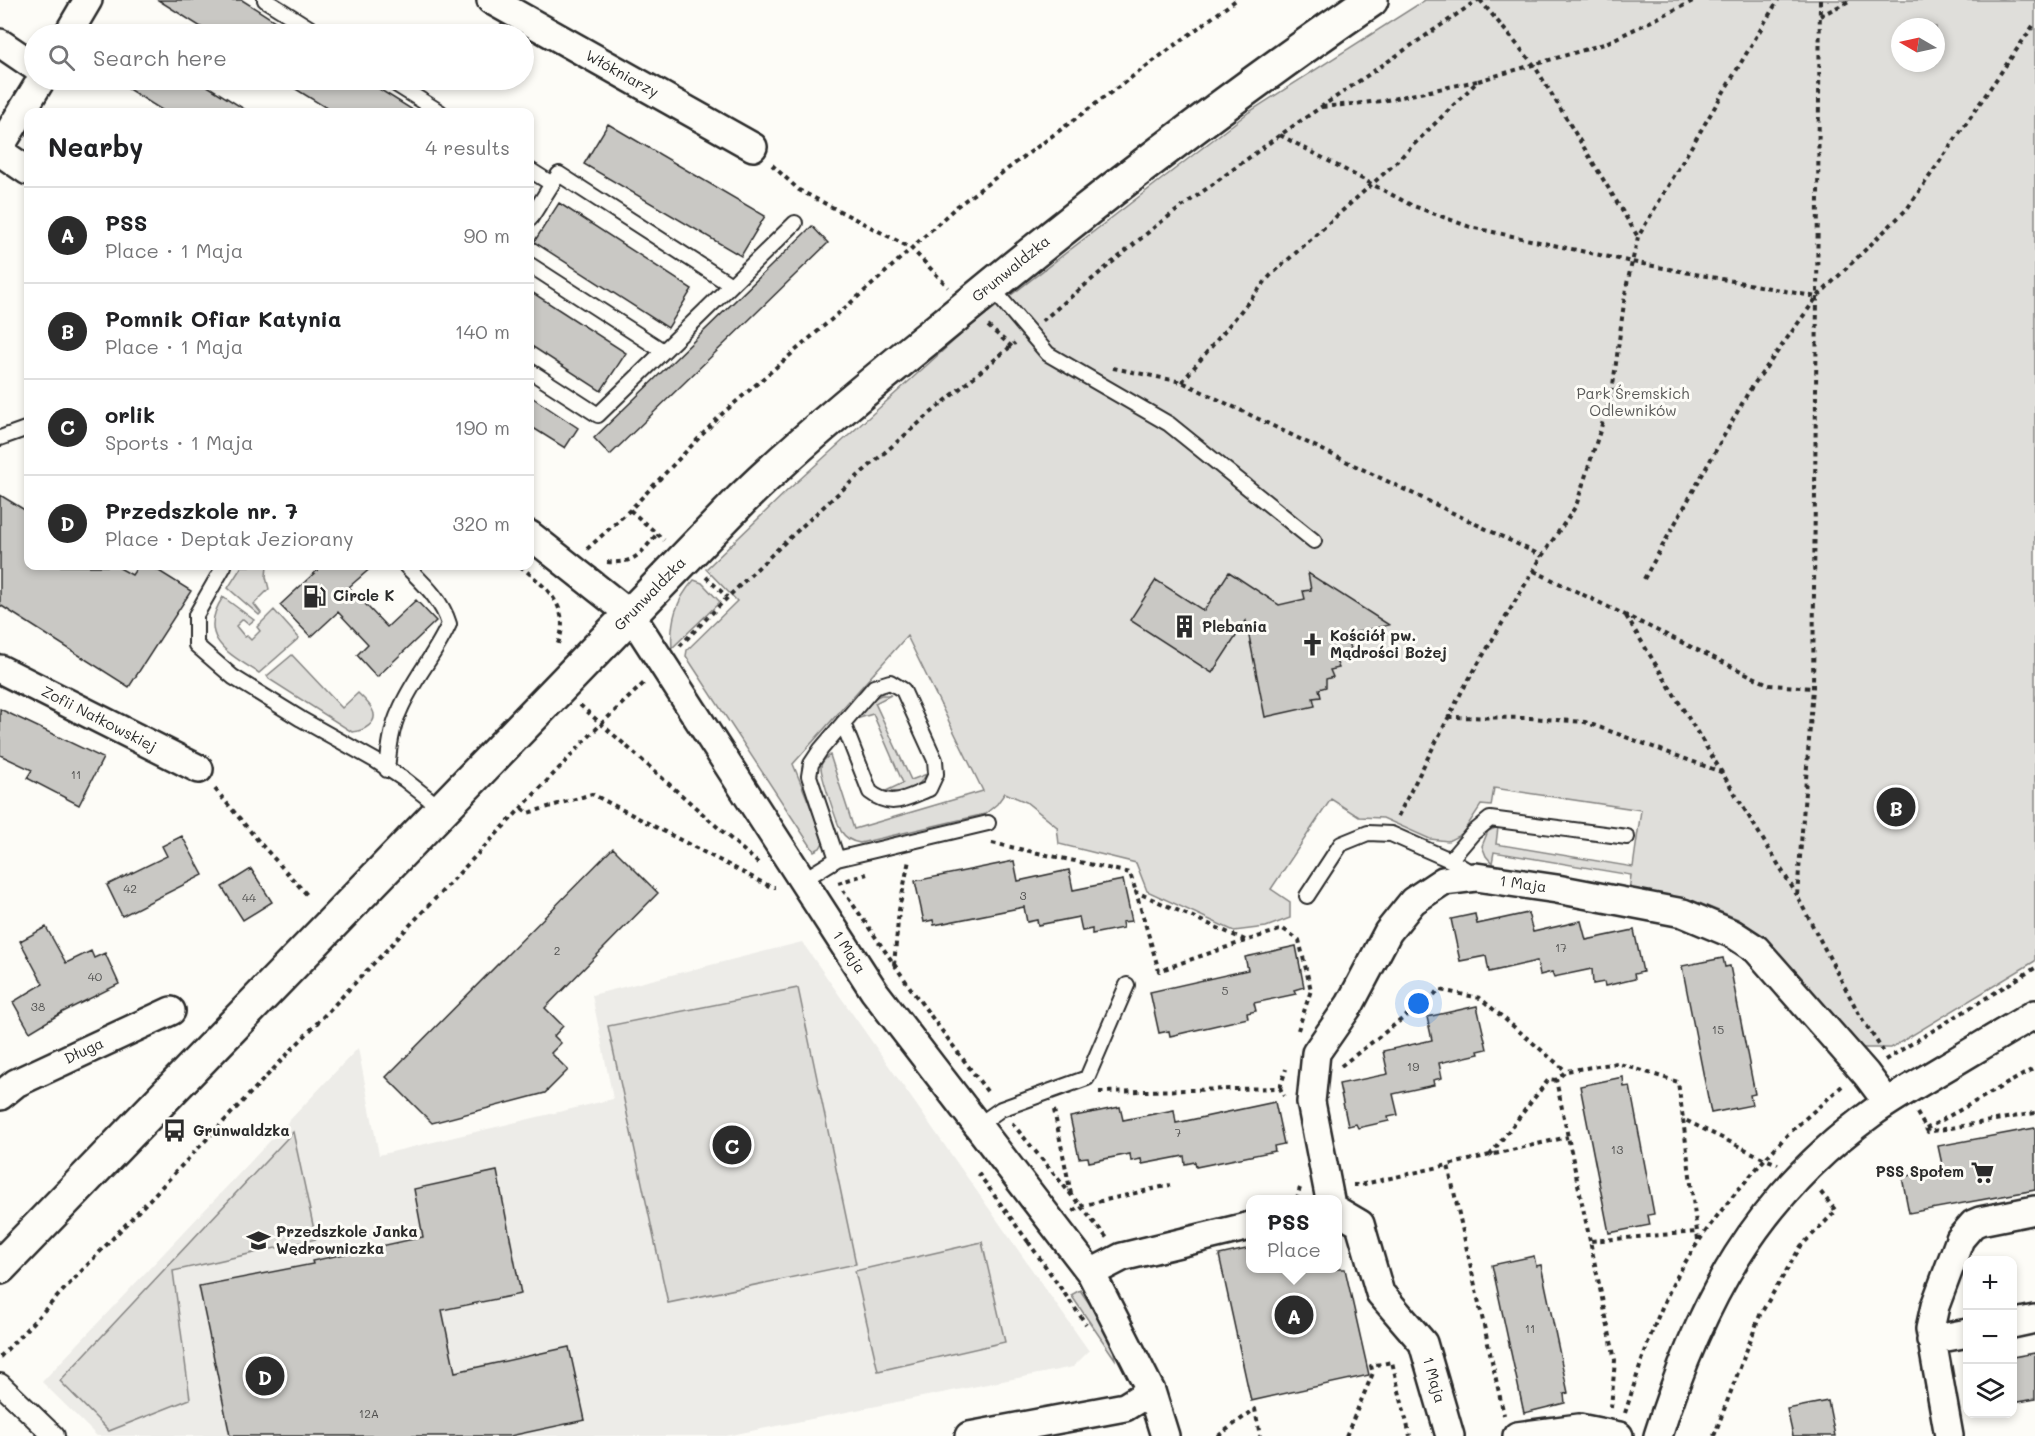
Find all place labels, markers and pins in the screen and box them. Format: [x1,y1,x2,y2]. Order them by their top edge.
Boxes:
fuel station icon: Circle K [302,583,328,609]
place label: Circle K [333,585,394,605]
building icon: Plebania [1171,614,1197,640]
place label: Plebania [1202,616,1267,636]
place label: Kościół pw. Mądrości Bożej [1330,625,1447,662]
church icon: Kościół pw. Mądrości Bożej [1299,632,1325,658]
pin: B [1876,784,1916,830]
bus stop icon: Grunwaldzka [162,1118,188,1144]
place label: Grunwaldzka [193,1120,290,1140]
pin: C [712,1122,752,1168]
supermarket icon: PSS Społem [1969,1159,1995,1185]
place label: PSS Społem [1875,1161,1964,1181]
place label: Przedszkole Janka Wędrowniczka [276,1221,418,1258]
school or university icon: Przedszkole Janka Wędrowniczka [245,1228,271,1254]
pin: A [1274,1292,1314,1338]
pin: D [246,1354,284,1398]

